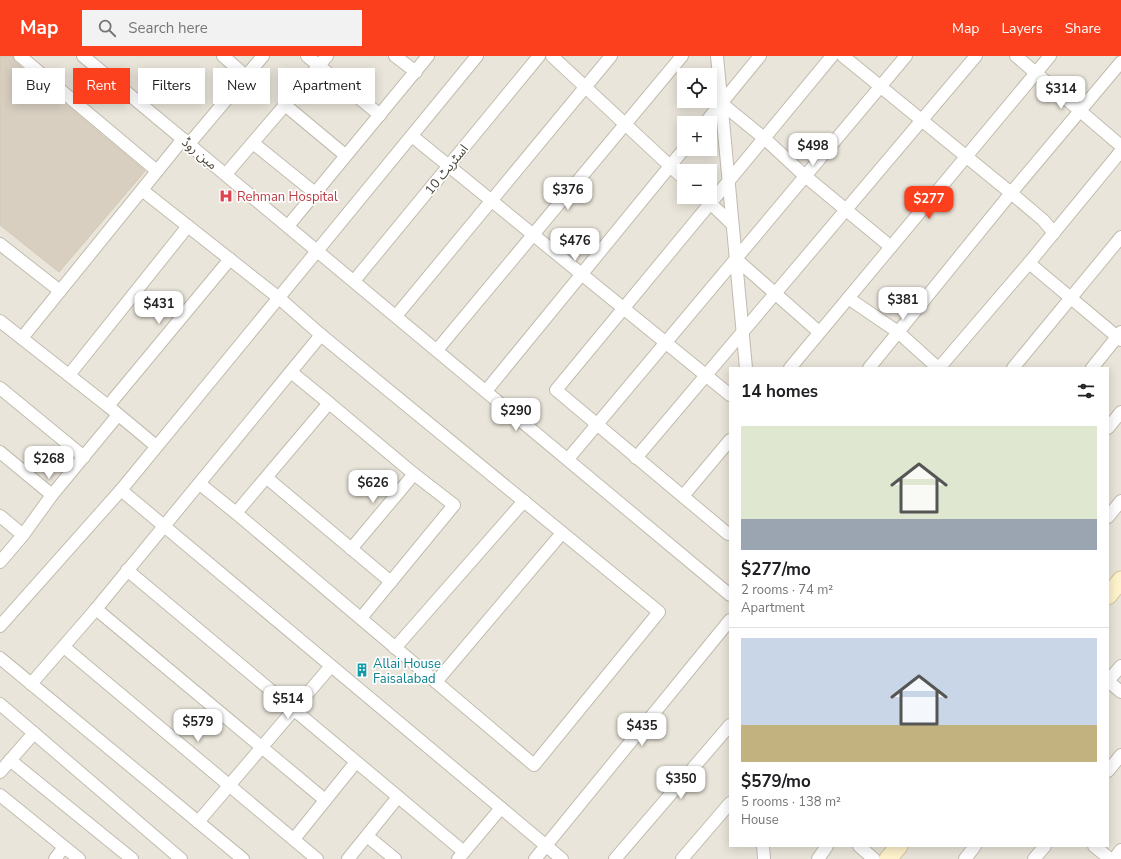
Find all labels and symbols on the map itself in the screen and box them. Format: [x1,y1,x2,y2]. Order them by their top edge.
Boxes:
pin: $314 [1037,76,1085,110]
pin: $498 [789,133,837,167]
street label: مین روڈ [178,134,221,174]
street label: اسٹریٹ 10 [421,141,473,199]
pin: $376 [544,177,592,211]
pin: $277 [905,186,953,220]
hospital icon: Rehman Hospital [218,188,234,204]
place label: Rehman Hospital [237,188,338,206]
pin: $476 [551,228,599,262]
pin: $381 [879,287,927,321]
pin: $431 [135,291,183,325]
pin: $290 [492,398,540,432]
pin: $268 [25,446,73,480]
pin: $626 [349,470,397,504]
place label: Allai House Faisalabad [373,655,441,688]
building icon: Allai House Faisalabad [354,662,370,678]
pin: $514 [264,686,312,720]
pin: $579 [174,709,222,743]
pin: $435 [618,713,666,747]
pin: $350 [657,766,705,800]

